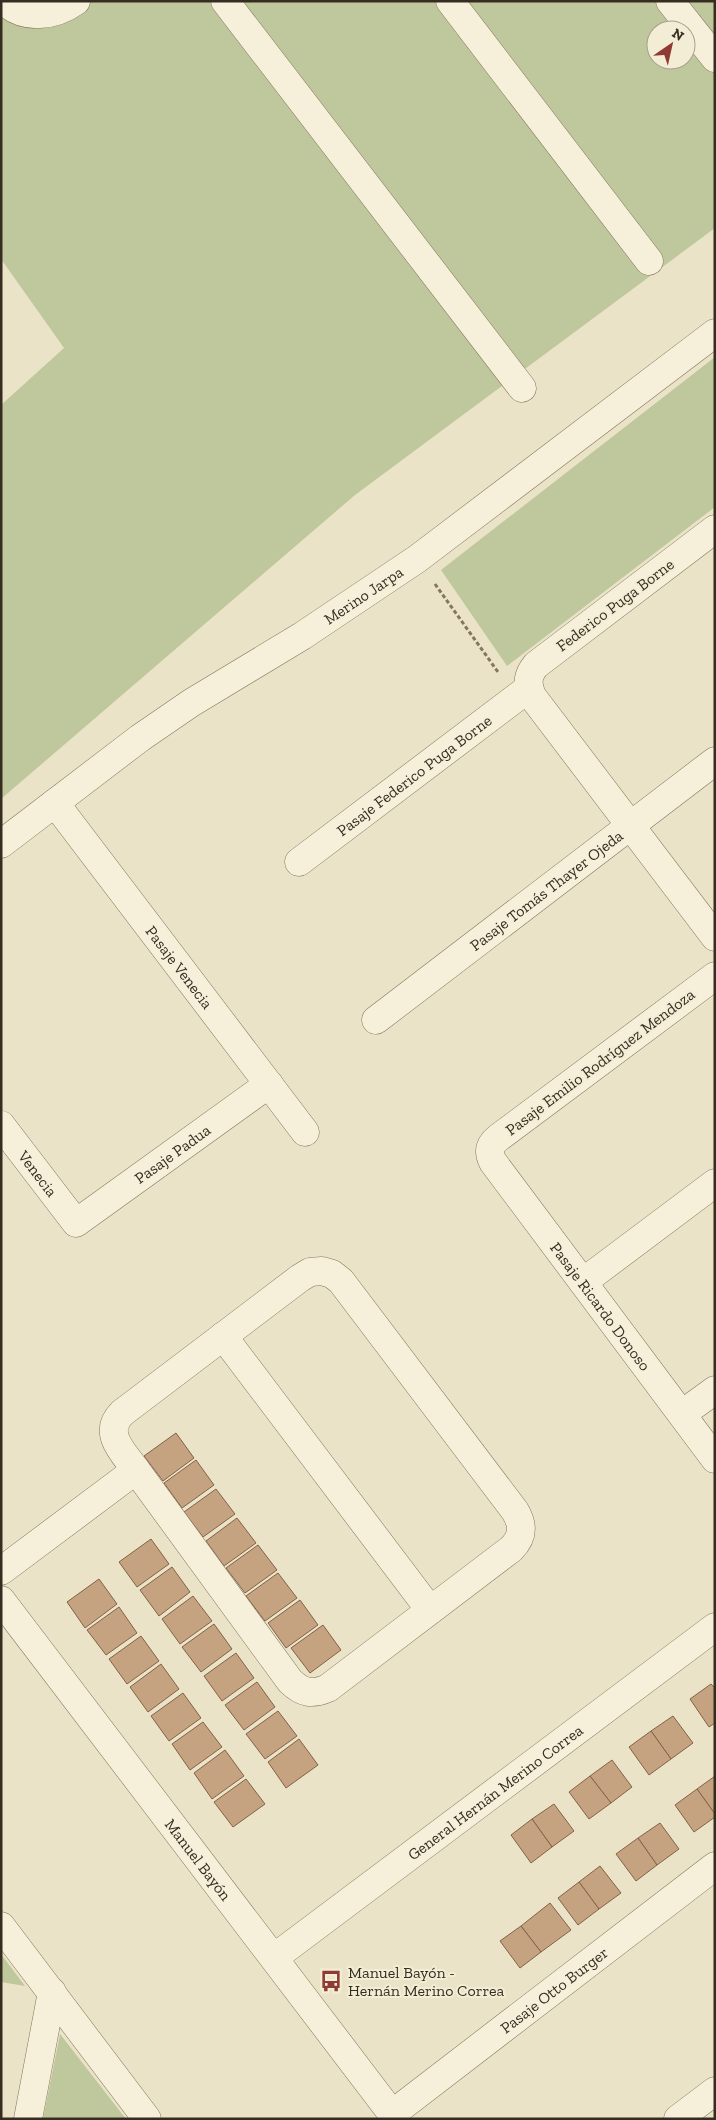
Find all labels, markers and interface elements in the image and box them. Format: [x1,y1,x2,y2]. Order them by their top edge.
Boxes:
north arrow [646,20,696,70]
text: N [669,25,687,45]
street label: Federico Puga Borne [552,555,678,655]
street label: Merino Jarpa [320,562,407,628]
street label: Pasaje Federico Puga Borne [333,710,495,840]
street label: Pasaje Tomás Thayer Ojeda [466,826,626,954]
street label: Pasaje Venecia [142,922,217,1013]
street label: Pasaje Emilio Rodríguez Mendoza [502,985,698,1139]
street label: Pasaje Padua [131,1120,214,1187]
street label: Venecia [14,1146,62,1201]
street label: Pasaje Ricardo Donoso [547,1238,655,1374]
street label: General Hernán Merino Correa [404,1720,587,1864]
street label: Manuel Bayón [161,1815,236,1905]
street label: Pasaje Otto Burger [496,1942,612,2037]
place label: Manuel Bayón - Hernán Merino Correa [348,1963,505,2000]
bus stop icon: Manuel Bayón - Hernán Merino Correa [318,1968,344,1994]

